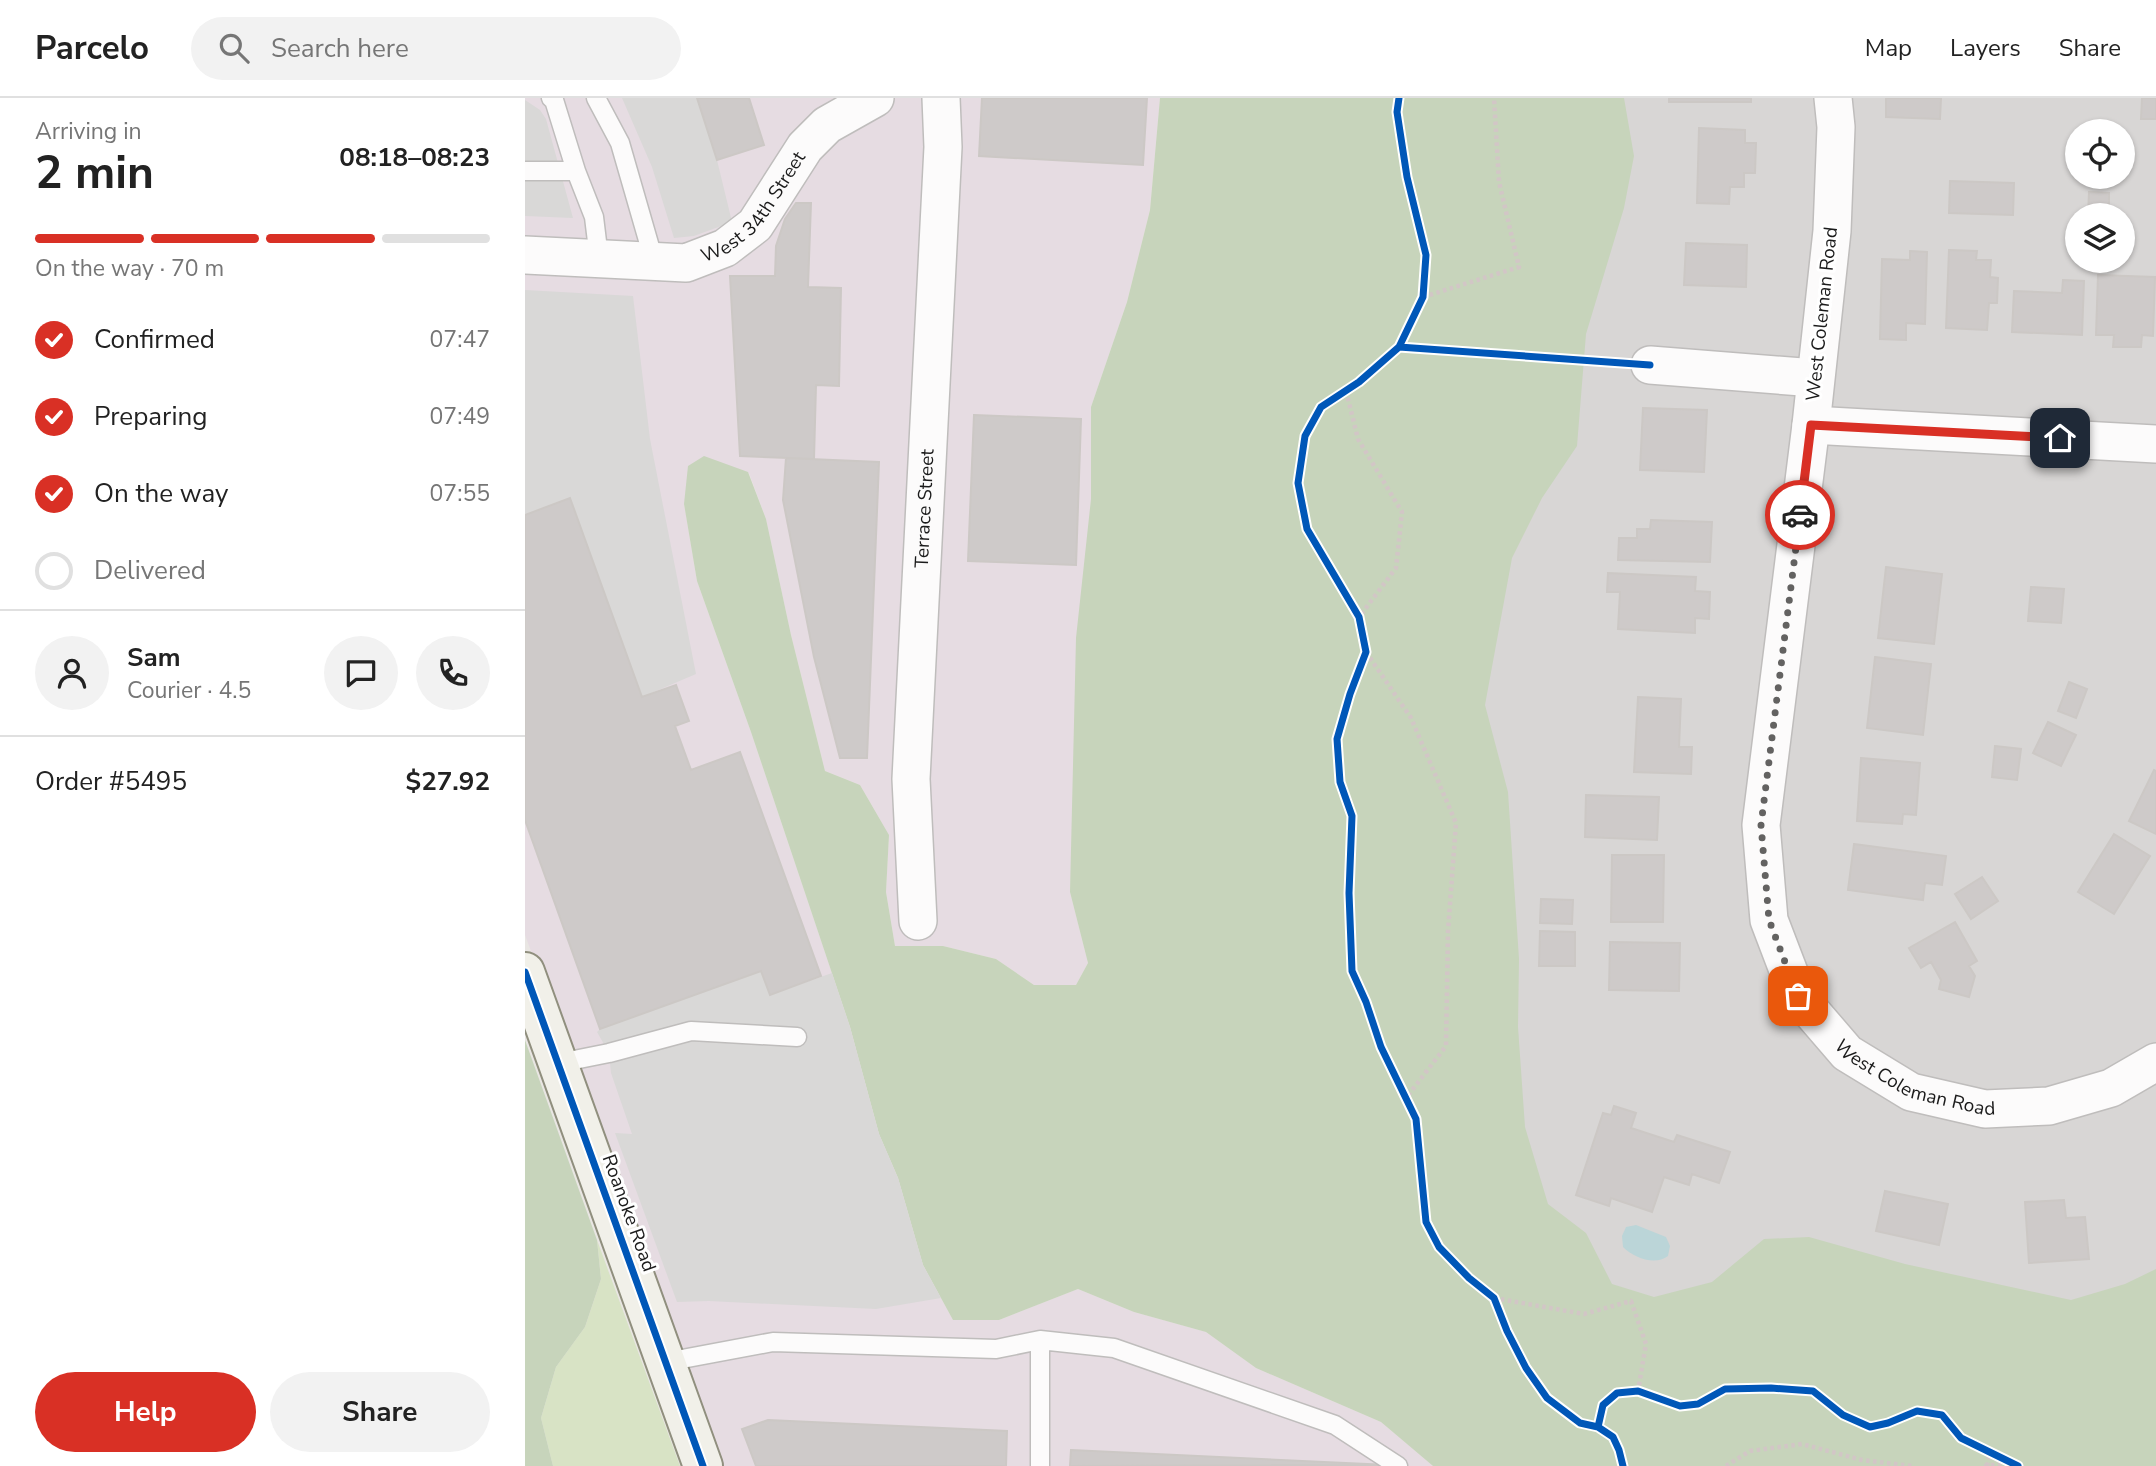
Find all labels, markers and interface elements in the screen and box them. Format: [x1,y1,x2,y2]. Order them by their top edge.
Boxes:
search box [191,17,681,80]
text: Parcelo [35,26,149,71]
icon: search [215,29,253,67]
text: Search here [271,31,409,66]
text: Map [1865,32,1912,64]
text: Layers [1950,32,2021,64]
text: Share [2059,32,2121,64]
text: Arriving in [35,116,142,147]
map controls [2065,119,2135,273]
button: locate [2065,119,2135,189]
text: 08:18–08:23 [339,140,490,175]
text: 2 min [35,141,154,204]
street label: West 34th Street [697,146,812,269]
button: layers [2065,203,2135,273]
street label: West Coleman Road [1800,226,1844,402]
text: On the way · 70 m [35,253,224,284]
icon: check [35,321,73,359]
text: Confirmed [94,322,215,357]
text: 07:47 [430,324,490,355]
icon: check [35,398,73,436]
text: Preparing [94,399,207,434]
text: 07:49 [430,401,490,432]
pin [2030,408,2090,468]
icon: home [2041,419,2079,457]
street label: Terrace Street [909,448,941,569]
icon: check [35,475,73,513]
text: On the way [94,476,228,511]
text: 07:55 [430,478,490,509]
courier [1765,480,1835,550]
icon: car [1781,496,1819,534]
text: Delivered [94,553,206,588]
button: person [35,636,109,710]
button: chat [324,636,398,710]
button: phone [416,636,490,710]
text: Sam [127,640,180,675]
text: Courier · 4.5 [127,675,251,706]
text: Order #5495 [35,764,187,799]
text: $27.92 [406,764,490,799]
pin [1768,966,1828,1026]
icon: bag [1779,977,1817,1015]
street label: West Coleman Road [1828,1034,1996,1122]
street label: Roanoke Road [596,1151,662,1275]
button: Help [35,1372,256,1452]
button: Share [270,1372,490,1452]

